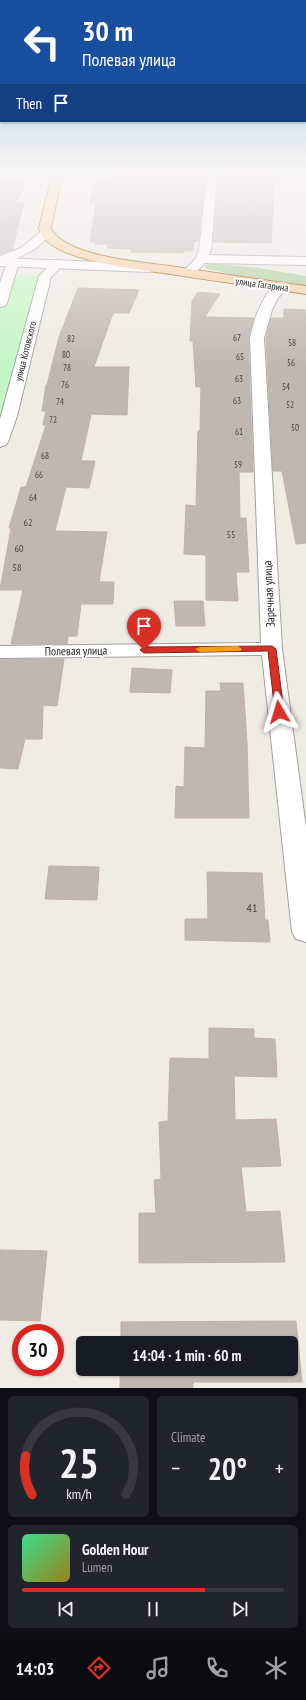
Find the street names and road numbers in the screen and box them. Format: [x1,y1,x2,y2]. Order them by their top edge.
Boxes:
street label: улица Гагарина [235,274,289,295]
street label: улица Котовского [12,320,39,383]
street label: Заречная улица [259,560,278,628]
street label: Полевая улица [45,642,108,659]

